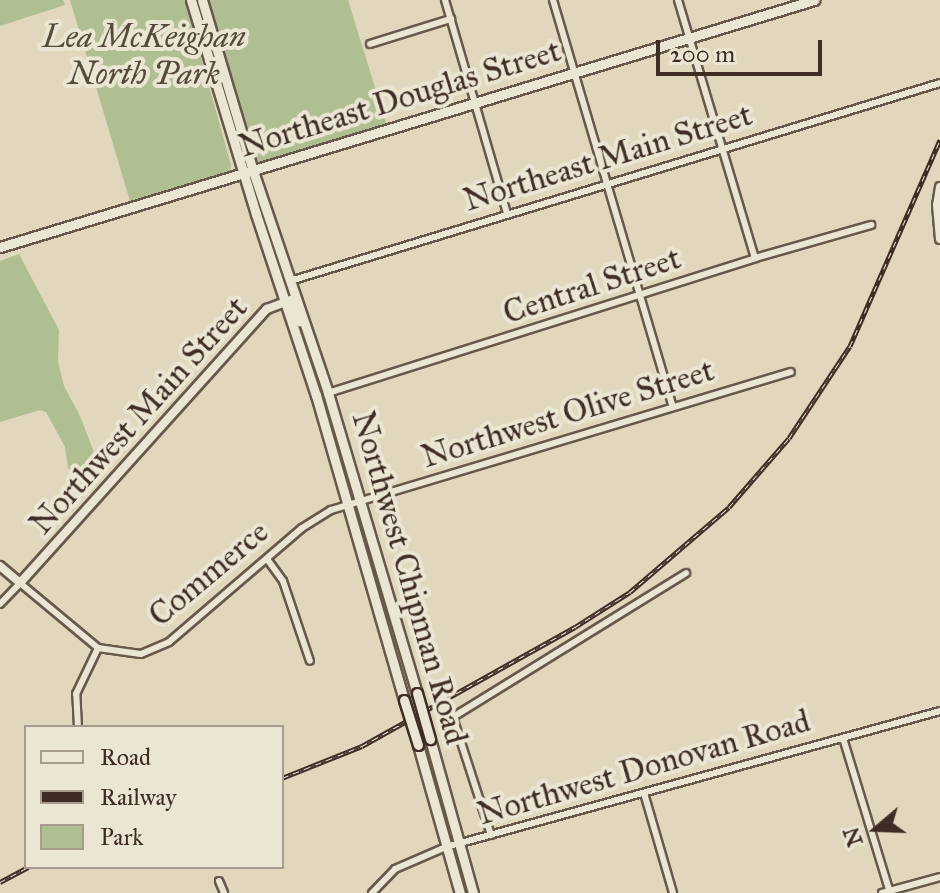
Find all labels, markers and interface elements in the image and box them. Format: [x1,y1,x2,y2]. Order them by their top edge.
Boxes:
park label: Lea McKeighan North Park [42,19,246,94]
scale bar [660,24,826,74]
street label: Northeast Douglas Street [234,32,566,166]
text: 200 m [670,39,735,69]
street label: Northeast Main Street [459,96,757,220]
street label: Central Street [498,239,686,333]
street label: Northwest Main Street [22,289,256,543]
street label: Northwest Olive Street [417,351,719,477]
street label: Northwest Chipman Road [343,407,475,749]
street label: Commerce [142,513,276,635]
street label: Northwest Donovan Road [473,702,815,834]
legend [24,725,284,869]
text: Road [100,742,151,772]
text: Railway [100,782,177,812]
north arrow [836,789,916,869]
text: Park [100,822,143,852]
text: N [837,824,869,850]

